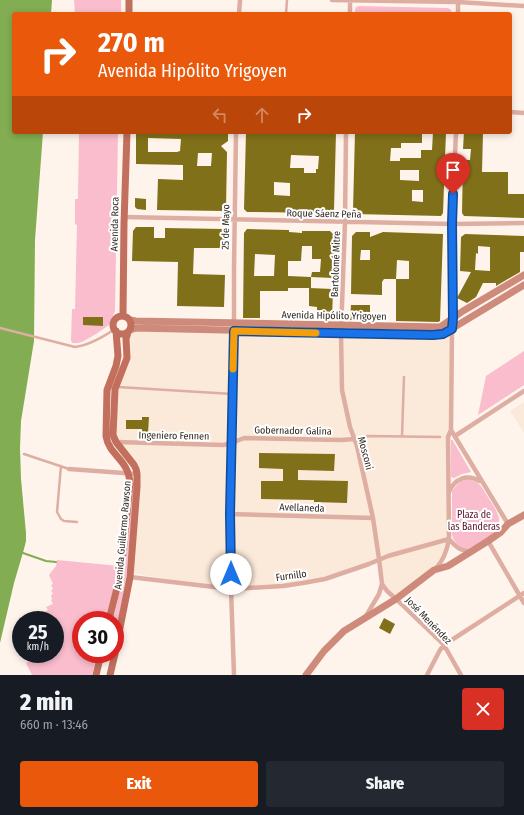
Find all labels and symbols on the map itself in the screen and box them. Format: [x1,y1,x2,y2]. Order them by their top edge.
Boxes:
pin [436,153,470,194]
street label: Avenida Roca [109,196,121,251]
street label: 25 de Mayo [220,204,232,250]
street label: Roque Sáenz Peña [286,207,362,221]
street label: Bartolomé Mitre [329,231,343,297]
street label: Avenida Hipólito Yrigoyen [281,309,387,323]
street label: Gobernador Galina [254,424,332,438]
street label: Ingeniero Fennen [139,429,209,443]
street label: Mosconi [355,435,375,471]
street label: Avenida Guillermo Rawson [112,480,134,590]
street label: Avellaneda [279,501,325,515]
park label: Plaza de las Banderas [448,509,500,533]
position arrow [210,553,252,595]
street label: Furnillo [275,568,307,584]
street label: José Menéndez [403,594,454,647]
speed limit sign: 30 [72,611,124,663]

